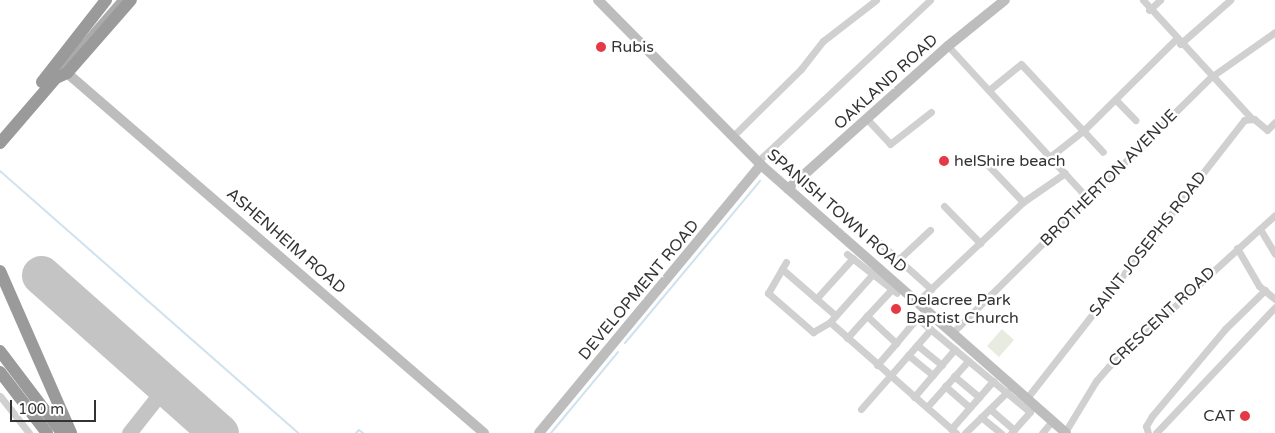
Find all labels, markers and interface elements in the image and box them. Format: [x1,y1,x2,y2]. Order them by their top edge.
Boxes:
street label: OAKLAND ROAD [830,30,942,134]
place label: Rubis [611,37,654,57]
marker: Rubis [595,41,607,53]
street label: BROTHERTON AVENUE [1037,106,1181,250]
street label: SPANISH TOWN ROAD [763,145,911,277]
place label: helShire beach [954,151,1066,171]
marker: helShire beach [938,155,950,167]
street label: SAINT JOSEPHS ROAD [1085,168,1211,320]
street label: ASHENHEIM ROAD [223,184,349,298]
street label: DEVELOPMENT ROAD [575,216,703,364]
street label: CRESCENT ROAD [1105,263,1219,371]
place label: Delacree Park Baptist Church [906,290,1019,328]
marker: Delacree Park Baptist Church [890,303,902,315]
scale bar [12,390,99,422]
text: 100 m [18,400,64,418]
place label: CAT [1203,406,1235,426]
marker: CAT [1239,410,1251,422]

